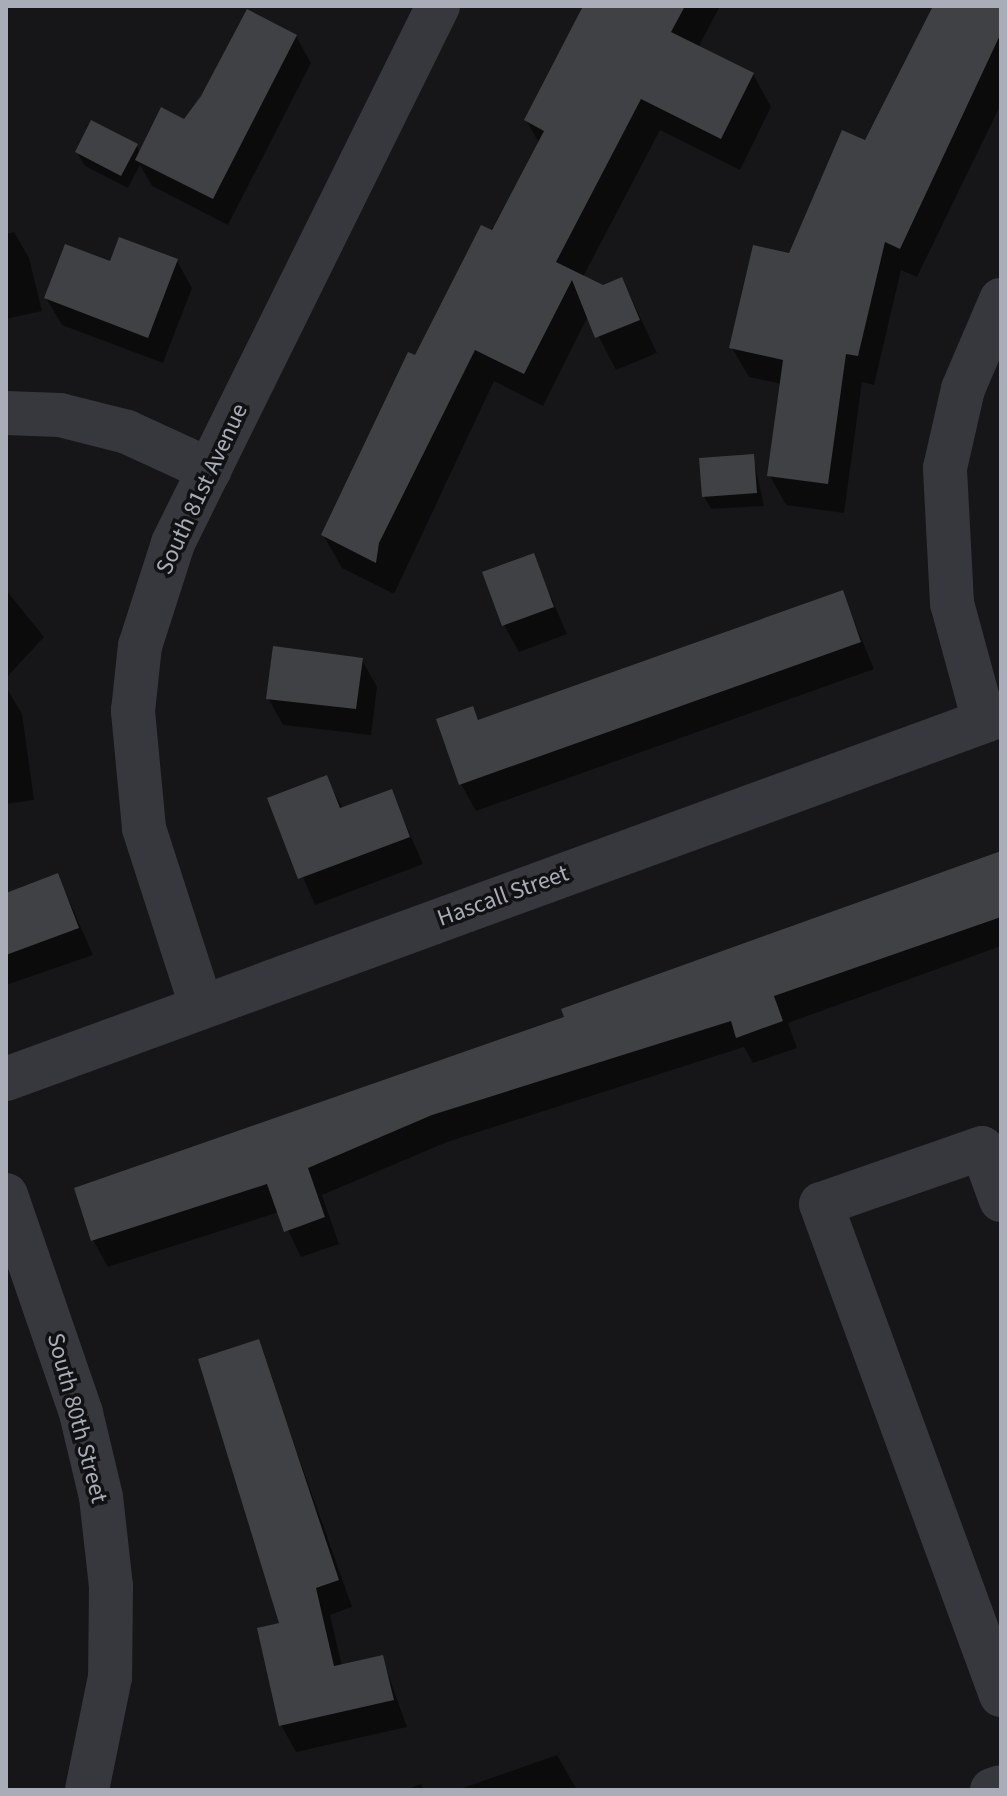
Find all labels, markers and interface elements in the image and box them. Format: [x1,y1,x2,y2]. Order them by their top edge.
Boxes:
street label: South 81st Avenue [150,399,254,579]
street label: Hascall Street [433,859,573,933]
street label: South 80th Street [40,1330,114,1506]

